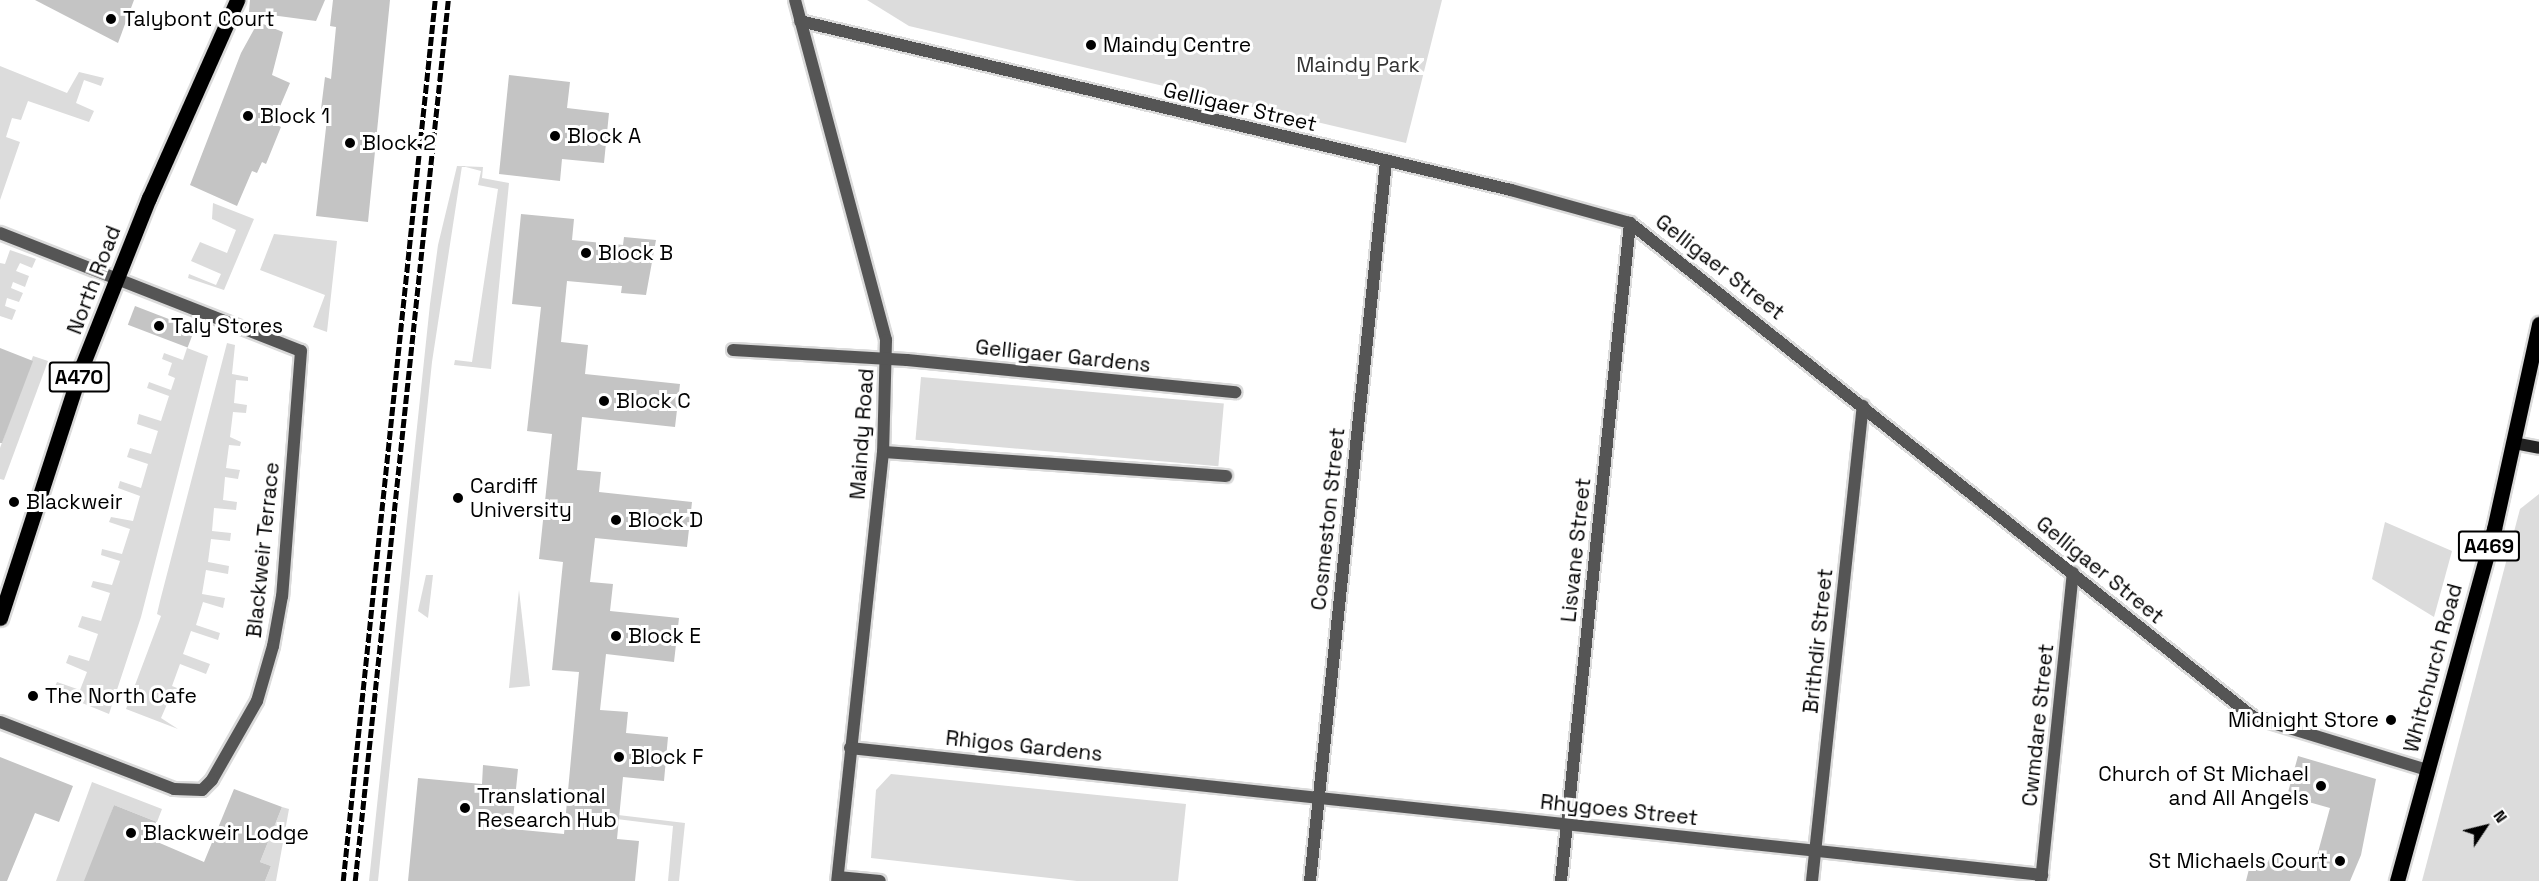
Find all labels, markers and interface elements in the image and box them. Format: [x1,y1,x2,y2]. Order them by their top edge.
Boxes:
place label: Talybont Court [123,6,275,32]
marker: Talybont Court [104,12,118,26]
place label: Maindy Centre [1103,32,1251,58]
marker: Maindy Centre [1084,38,1098,52]
park label: Maindy Park [1296,52,1420,78]
street label: Gelligaer Street [1161,77,1319,137]
place label: Block 1 [260,103,330,129]
marker: Block 1 [241,109,255,123]
place label: Block A [567,123,641,149]
marker: Block A [548,129,562,143]
place label: Block 2 [362,130,436,156]
marker: Block 2 [343,136,357,150]
street label: Gelligaer Street [1650,209,1790,325]
street label: North Road [62,222,126,338]
place label: Block B [598,240,673,266]
marker: Block B [579,246,593,260]
place label: Taly Stores [171,313,283,339]
marker: Taly Stores [152,319,166,333]
street label: Gelligaer Gardens [974,334,1152,378]
road number: A470 [48,360,110,394]
street label: Maindy Road [845,367,879,501]
place label: Block C [616,388,691,414]
marker: Block C [597,394,611,408]
street label: Cosmeston Street [1306,426,1350,612]
street label: Blackweir Terrace [241,461,285,639]
place label: Cardiff University [470,473,572,523]
street label: Lisvane Street [1556,476,1596,624]
place label: Blackweir [26,489,123,515]
marker: Cardiff University [451,491,465,505]
marker: Blackweir [7,495,21,509]
place label: Block D [628,507,703,533]
street label: Gelligaer Street [2031,511,2169,629]
marker: Block D [609,513,623,527]
road number: A469 [2458,529,2520,563]
street label: Brithdir Street [1798,567,1838,715]
street label: Whitchurch Road [2398,581,2468,755]
place label: Block E [628,623,701,649]
marker: Block E [609,629,623,643]
street label: Cwmdare Street [2017,642,2059,808]
place label: The North Cafe [45,683,197,709]
marker: The North Cafe [26,689,40,703]
place label: Midnight Store [2228,707,2379,733]
marker: Midnight Store [2384,713,2398,727]
street label: Rhigos Gardens [944,725,1104,767]
place label: Block F [631,744,704,770]
marker: Block F [612,750,626,764]
place label: Church of St Michael and All Angels [2098,761,2309,811]
marker: Church of St Michael and All Angels [2314,779,2328,793]
place label: Translational Research Hub [477,783,617,833]
street label: Rhygoes Street [1539,789,1699,831]
north arrow [2455,797,2515,857]
marker: Translational Research Hub [458,801,472,815]
text: N [2488,806,2512,827]
place label: Blackweir Lodge [143,820,309,846]
marker: Blackweir Lodge [124,826,138,840]
place label: St Michaels Court [2149,848,2328,874]
marker: St Michaels Court [2333,854,2347,868]

